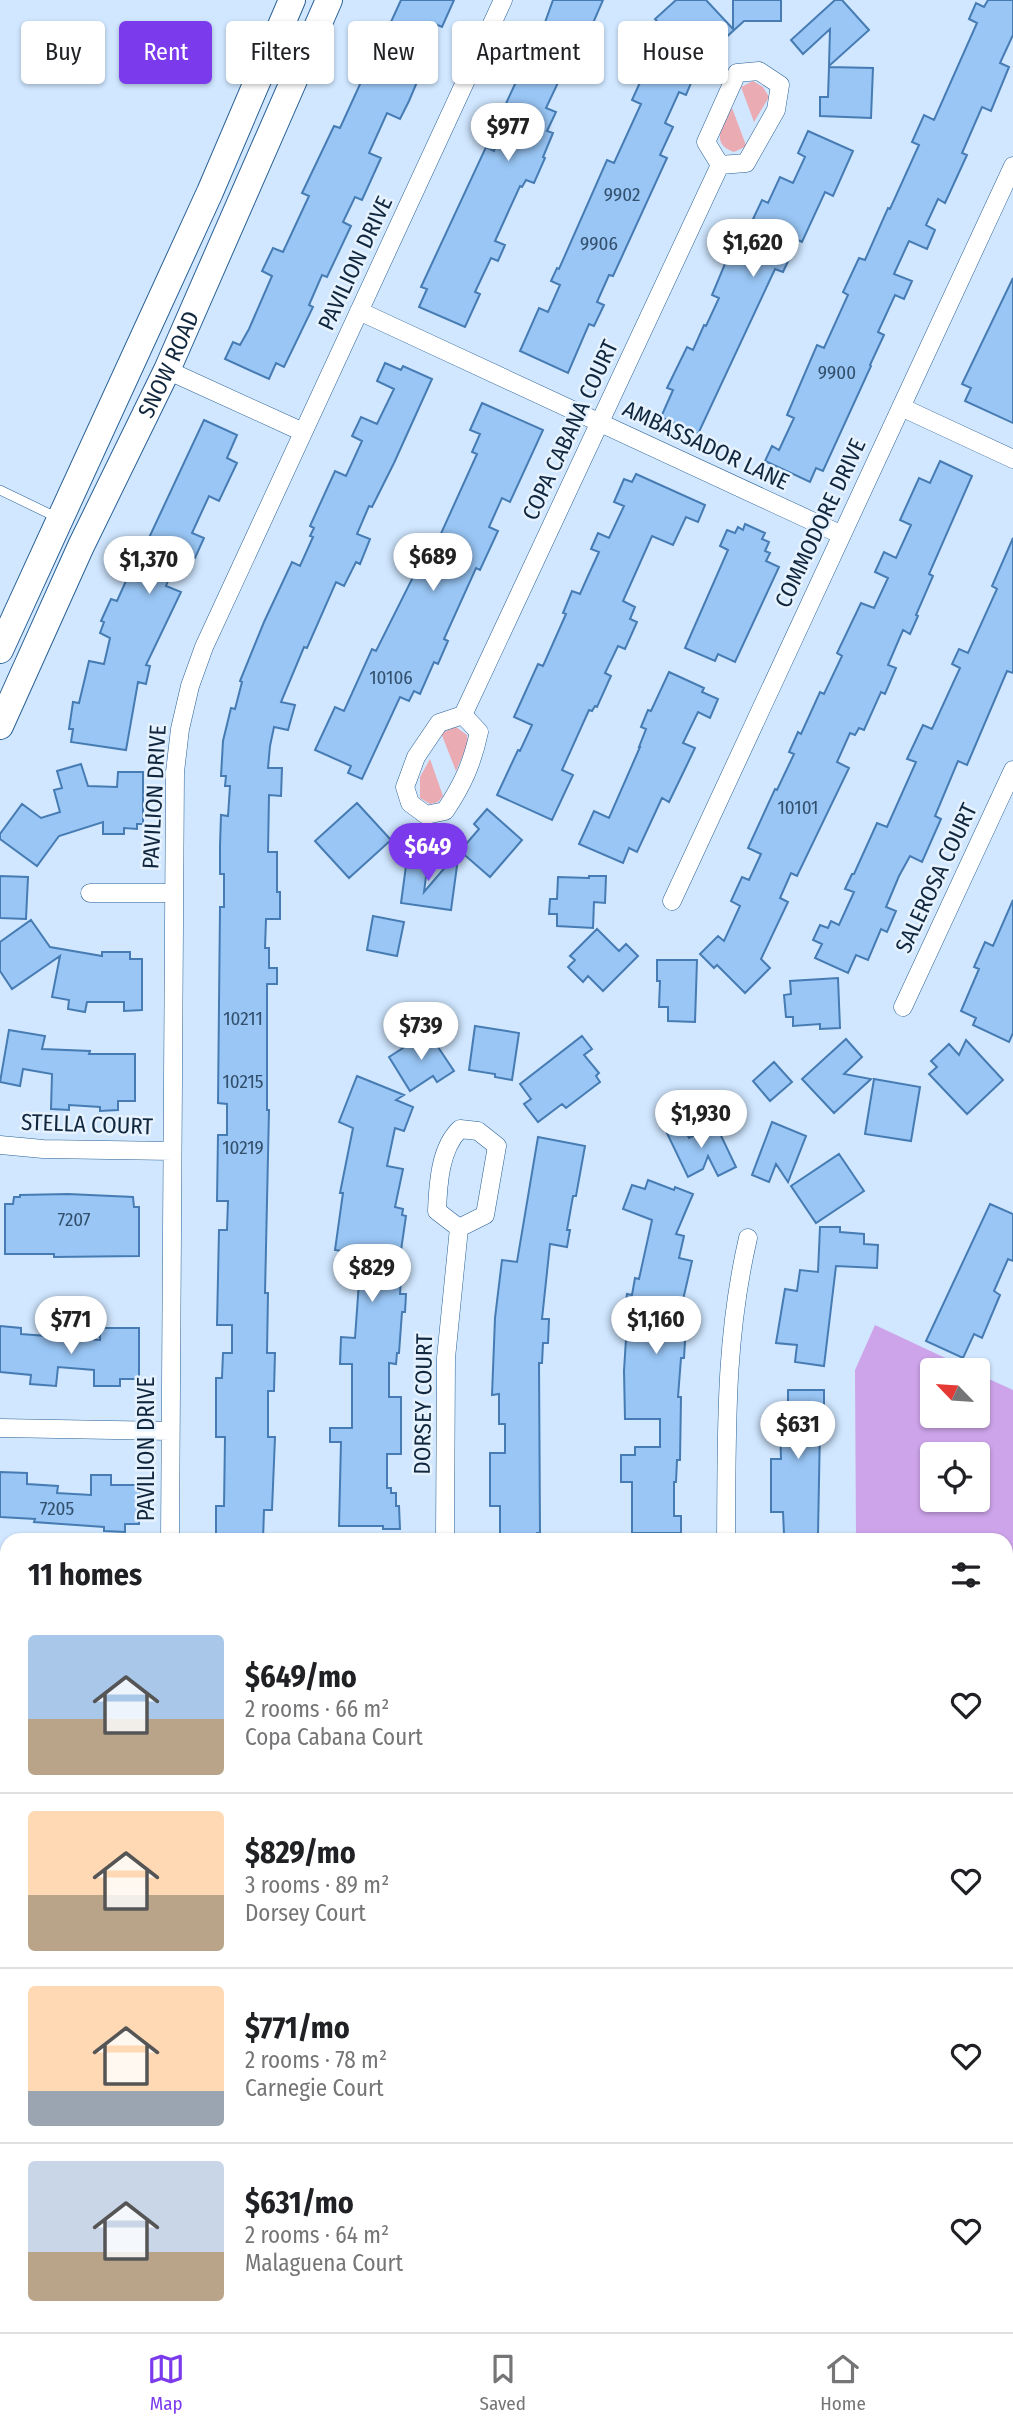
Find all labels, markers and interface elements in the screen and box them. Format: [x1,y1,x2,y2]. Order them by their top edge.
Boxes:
chip: Buy [21,21,105,84]
chip: Rent [119,21,212,84]
chip: Filters [226,21,334,84]
chip: New [348,21,438,84]
chip: Apartment [452,21,604,84]
chip: House [618,21,728,84]
pin: $977 [467,104,549,163]
text: $977 [487,112,529,140]
house number: 9902 [604,183,640,206]
street label: PAVILION DRIVE [312,192,398,334]
pin: $1,620 [696,219,810,279]
text: $1,620 [723,228,783,256]
house number: 9906 [580,232,618,255]
street label: SNOW ROAD [132,307,205,422]
street label: COPA CABANA COURT [516,335,624,525]
house number: 9900 [818,361,856,384]
street label: AMBASSADOR LANE [618,394,794,496]
street label: COMMODORE DRIVE [769,434,871,612]
pin: $689 [392,534,474,593]
pin: $1,370 [92,536,206,596]
text: $689 [409,542,457,570]
text: $1,370 [120,545,178,573]
house number: 10106 [369,666,413,689]
street label: PAVILION DRIVE [136,724,172,870]
house number: 10101 [777,796,819,819]
street label: SALEROSA COURT [889,798,983,957]
pin: $649 [387,824,469,883]
text: $649 [405,832,451,860]
pin: $739 [380,1002,462,1062]
house number: 10211 [223,1007,263,1030]
text: $739 [399,1011,443,1039]
house number: 10215 [222,1070,264,1093]
pin: $1,930 [644,1090,758,1150]
text: $1,930 [671,1099,731,1127]
street label: STELLA COURT [20,1108,154,1140]
house number: 10219 [222,1136,264,1159]
house number: 7207 [57,1208,91,1231]
pin: $829 [331,1244,413,1304]
text: $829 [349,1253,395,1281]
pin: $771 [30,1296,112,1356]
pin: $1,160 [599,1296,713,1356]
text: $771 [51,1305,91,1333]
text: $1,160 [627,1305,685,1333]
street label: DORSEY COURT [408,1333,438,1475]
north arrow [920,1358,990,1428]
map controls [920,1358,990,1512]
street label: PAVILION DRIVE [132,1377,160,1521]
pin: $631 [757,1402,839,1461]
text: $631 [776,1410,820,1438]
button: locate [920,1442,990,1512]
house number: 7205 [40,1497,74,1520]
icon: filters [947,1556,985,1594]
text: 11 homes [28,1557,142,1593]
text: $649/mo [245,1659,357,1695]
icon: home [84,1663,168,1747]
icon: heart [947,1686,985,1724]
text: 2 rooms · 66 m² [245,1695,389,1723]
text: Copa Cabana Court [245,1723,423,1751]
text: $829/mo [245,1835,356,1871]
icon: home [84,1839,168,1923]
icon: heart [947,1862,985,1900]
text: 3 rooms · 89 m² [245,1871,389,1899]
text: Dorsey Court [245,1899,366,1927]
text: $771/mo [245,2010,350,2046]
icon: home [84,2014,168,2098]
icon: heart [947,2037,985,2075]
text: 2 rooms · 78 m² [245,2046,387,2074]
text: Carnegie Court [245,2074,384,2102]
text: $631/mo [245,2185,354,2221]
icon: home [84,2189,168,2273]
icon: heart [947,2212,985,2250]
text: 2 rooms · 64 m² [245,2221,389,2249]
text: Malaguena Court [245,2249,403,2277]
tab: Map [147,2350,185,2415]
tab: Saved [480,2350,526,2415]
tab: Home [820,2350,866,2415]

